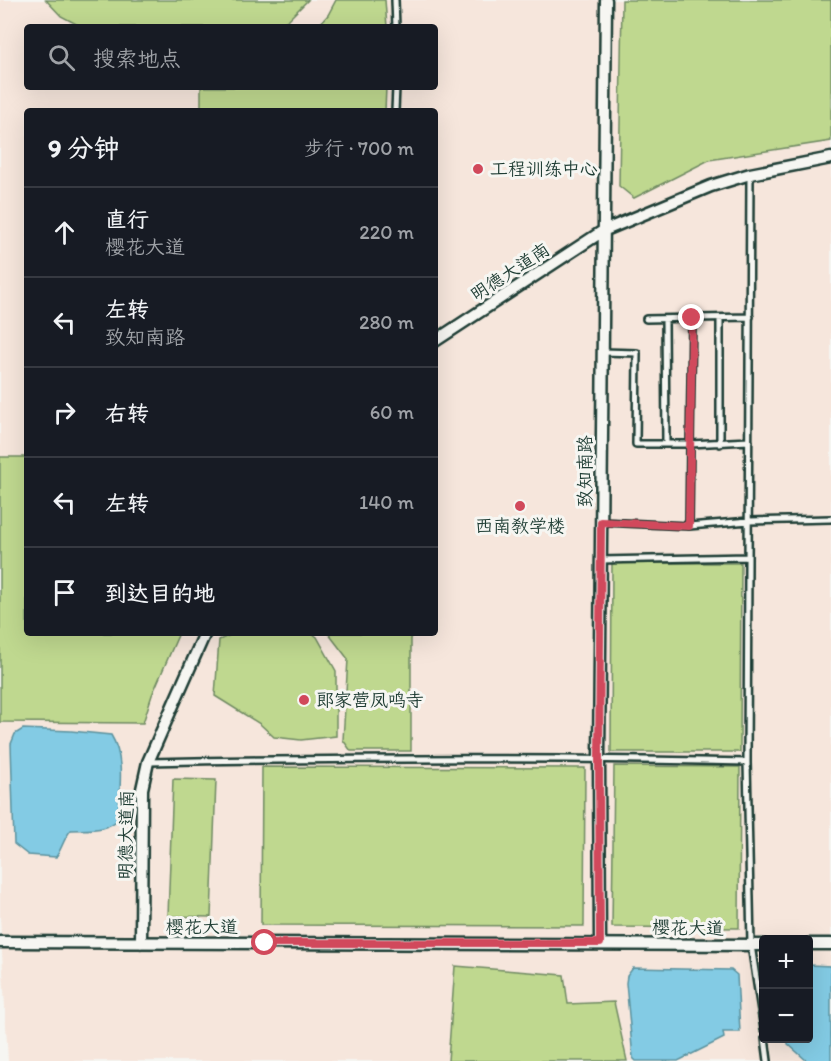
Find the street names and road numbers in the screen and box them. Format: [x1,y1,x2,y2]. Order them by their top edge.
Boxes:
street label: 明德大道南 [466,238,554,306]
street label: 致知南路 [574,435,596,507]
street label: 明德大道南 [114,790,138,880]
street label: 樱花大道 [166,916,238,938]
street label: 樱花大道 [652,916,724,940]

